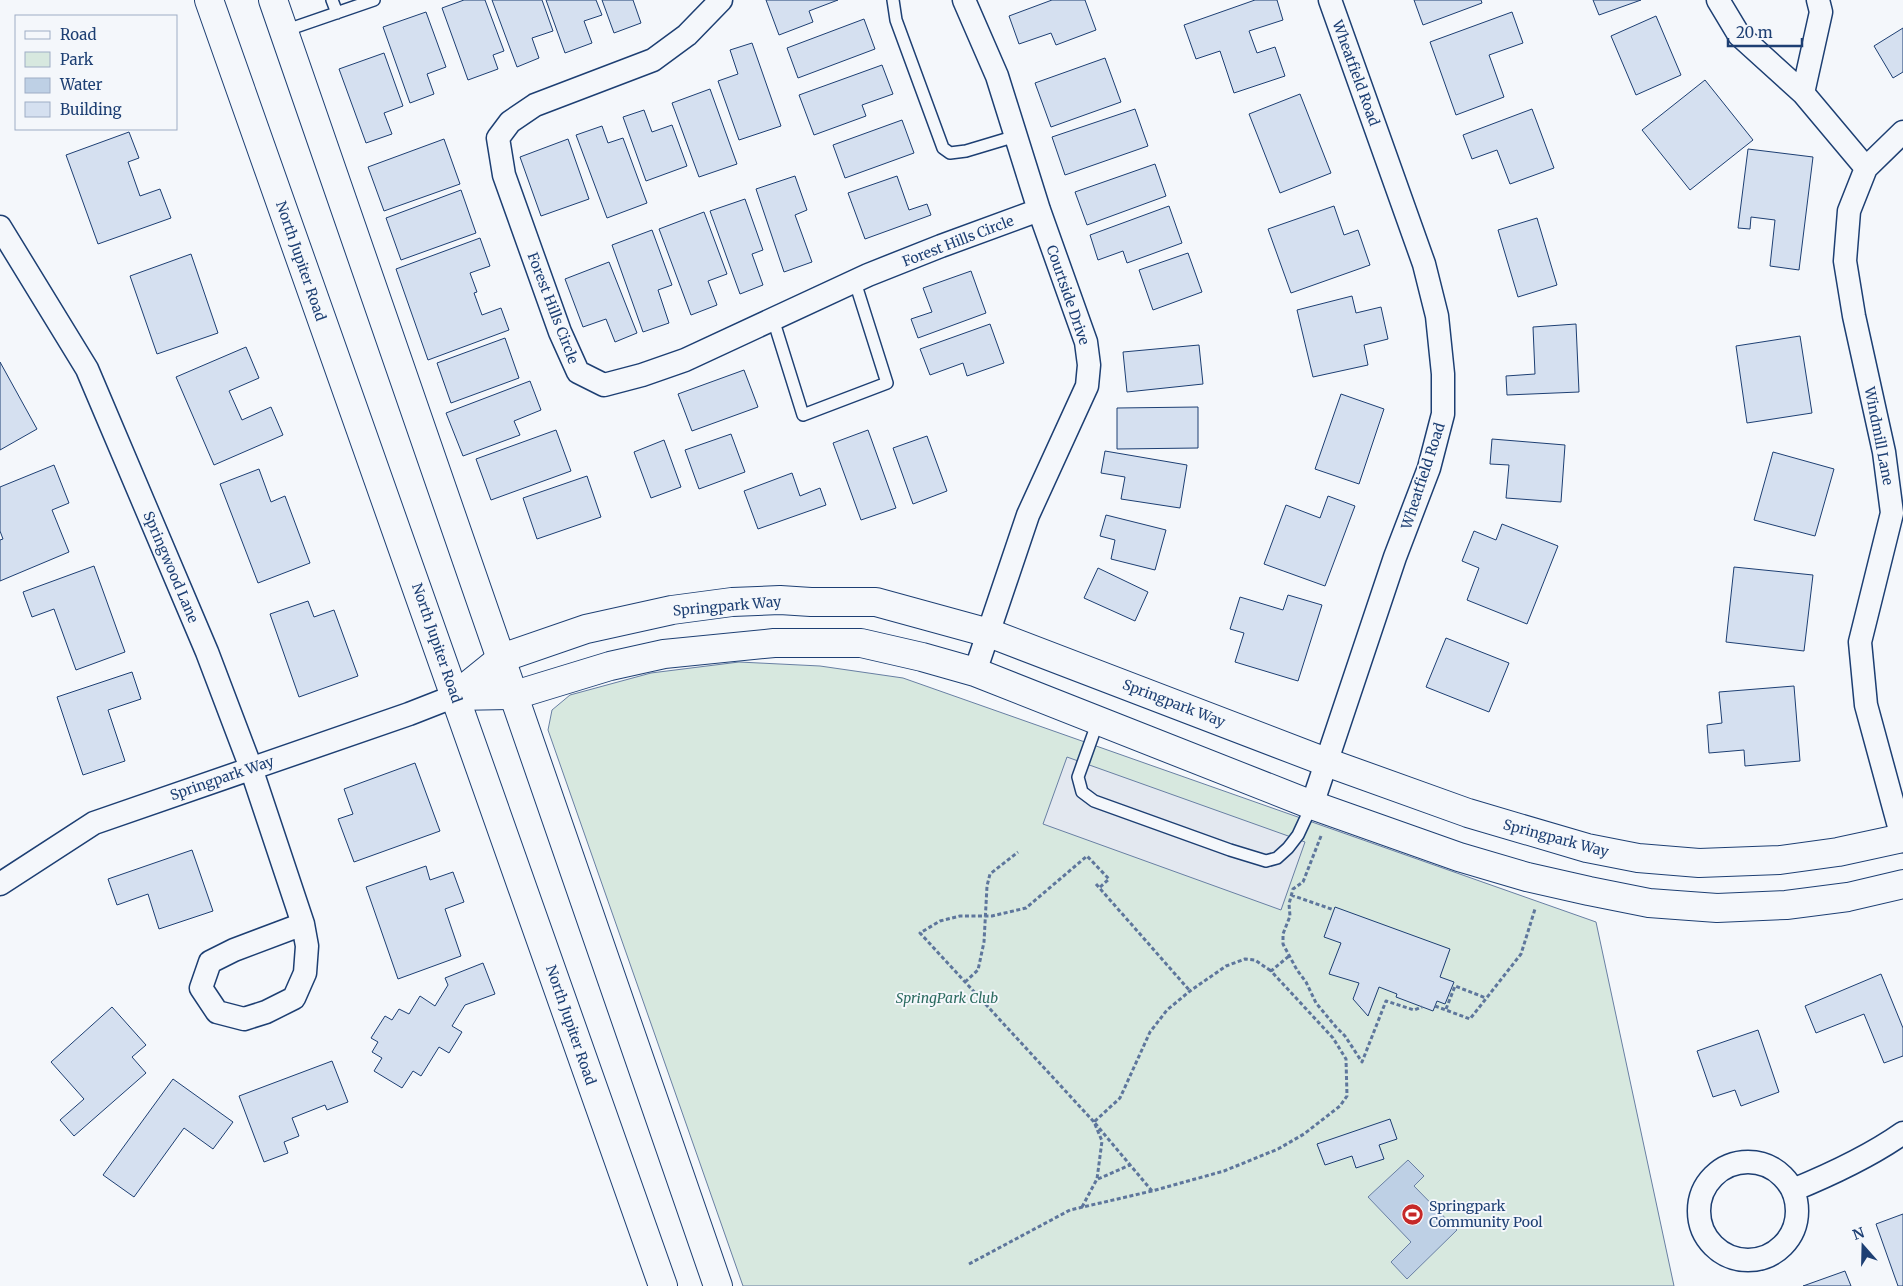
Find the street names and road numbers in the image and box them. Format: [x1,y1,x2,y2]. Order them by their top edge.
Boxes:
street label: Wheatfield Road [1328,17,1384,129]
street label: North Jupiter Road [272,199,330,324]
street label: Forest Hills Circle [900,212,1016,270]
street label: Courtside Drive [1042,243,1094,347]
street label: Forest Hills Circle [524,250,582,366]
street label: Windmill Lane [1860,384,1897,487]
street label: Wheatfield Road [1397,420,1449,533]
street label: Springwood Lane [139,509,203,625]
street label: North Jupiter Road [408,581,466,706]
street label: Springpark Way [672,592,783,620]
street label: Springpark Way [1120,675,1229,731]
street label: Springpark Way [168,752,277,804]
street label: Springpark Way [1501,815,1612,861]
street label: North Jupiter Road [542,963,600,1088]

